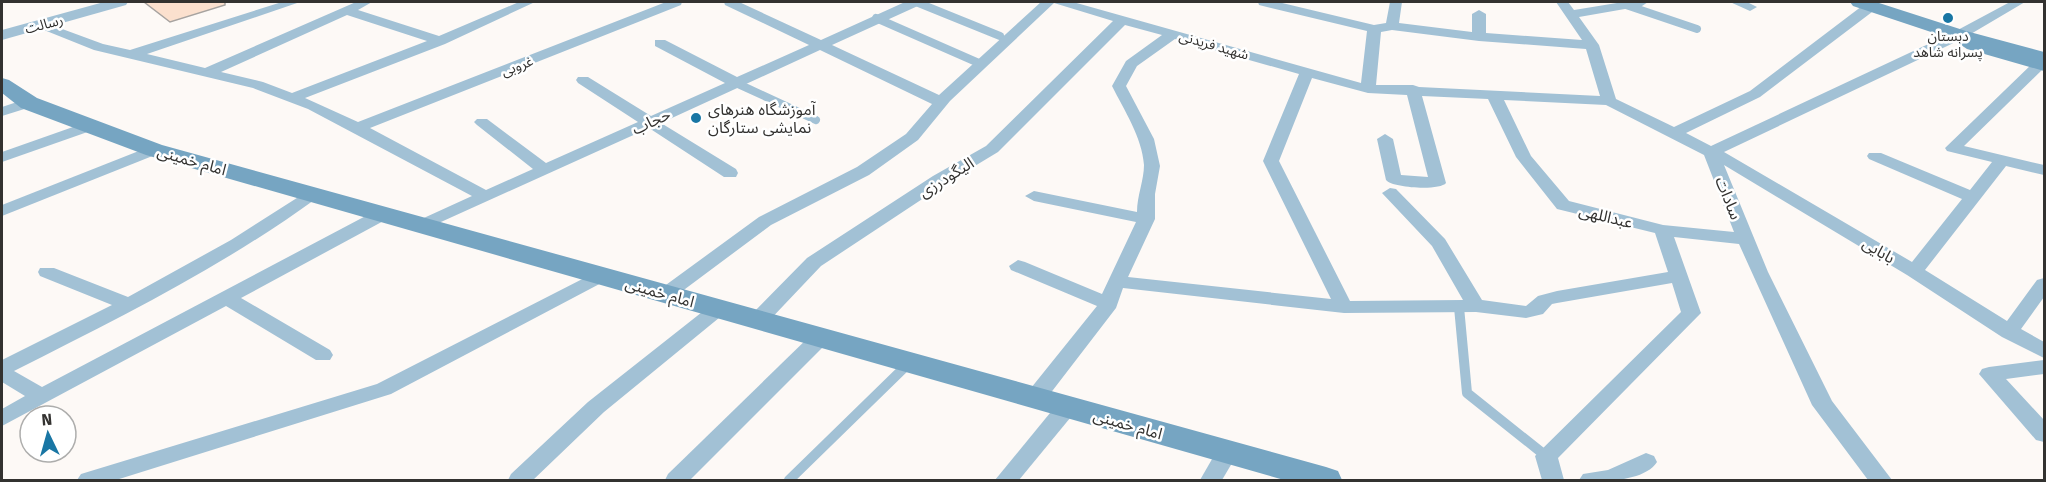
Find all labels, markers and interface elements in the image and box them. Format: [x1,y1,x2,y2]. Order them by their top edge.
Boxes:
street label: رسالت [23,11,65,38]
marker: دبستان پسرانه شاهد [1941,11,1955,25]
street label: شهید فریدنی [1177,27,1251,64]
place label: دبستان پسرانه شاهد [1913,28,1983,62]
street label: غروبی [499,53,536,80]
place label: آموزشگاه هنرهای نمایشی ستارگان [708,100,817,137]
street label: حجاب [629,104,673,139]
marker: آموزشگاه هنرهای نمایشی ستارگان [689,111,703,125]
street label: امام خمینی [154,142,228,182]
street label: الیگودرزی [915,153,977,202]
street label: سادات [1711,174,1746,222]
street label: عبداللهی [1577,201,1635,232]
street label: بابایی [1859,233,1898,267]
street label: امام خمینی [622,274,696,314]
north arrow [18,404,78,464]
street label: امام خمینی [1090,406,1164,446]
text: N [41,410,53,429]

